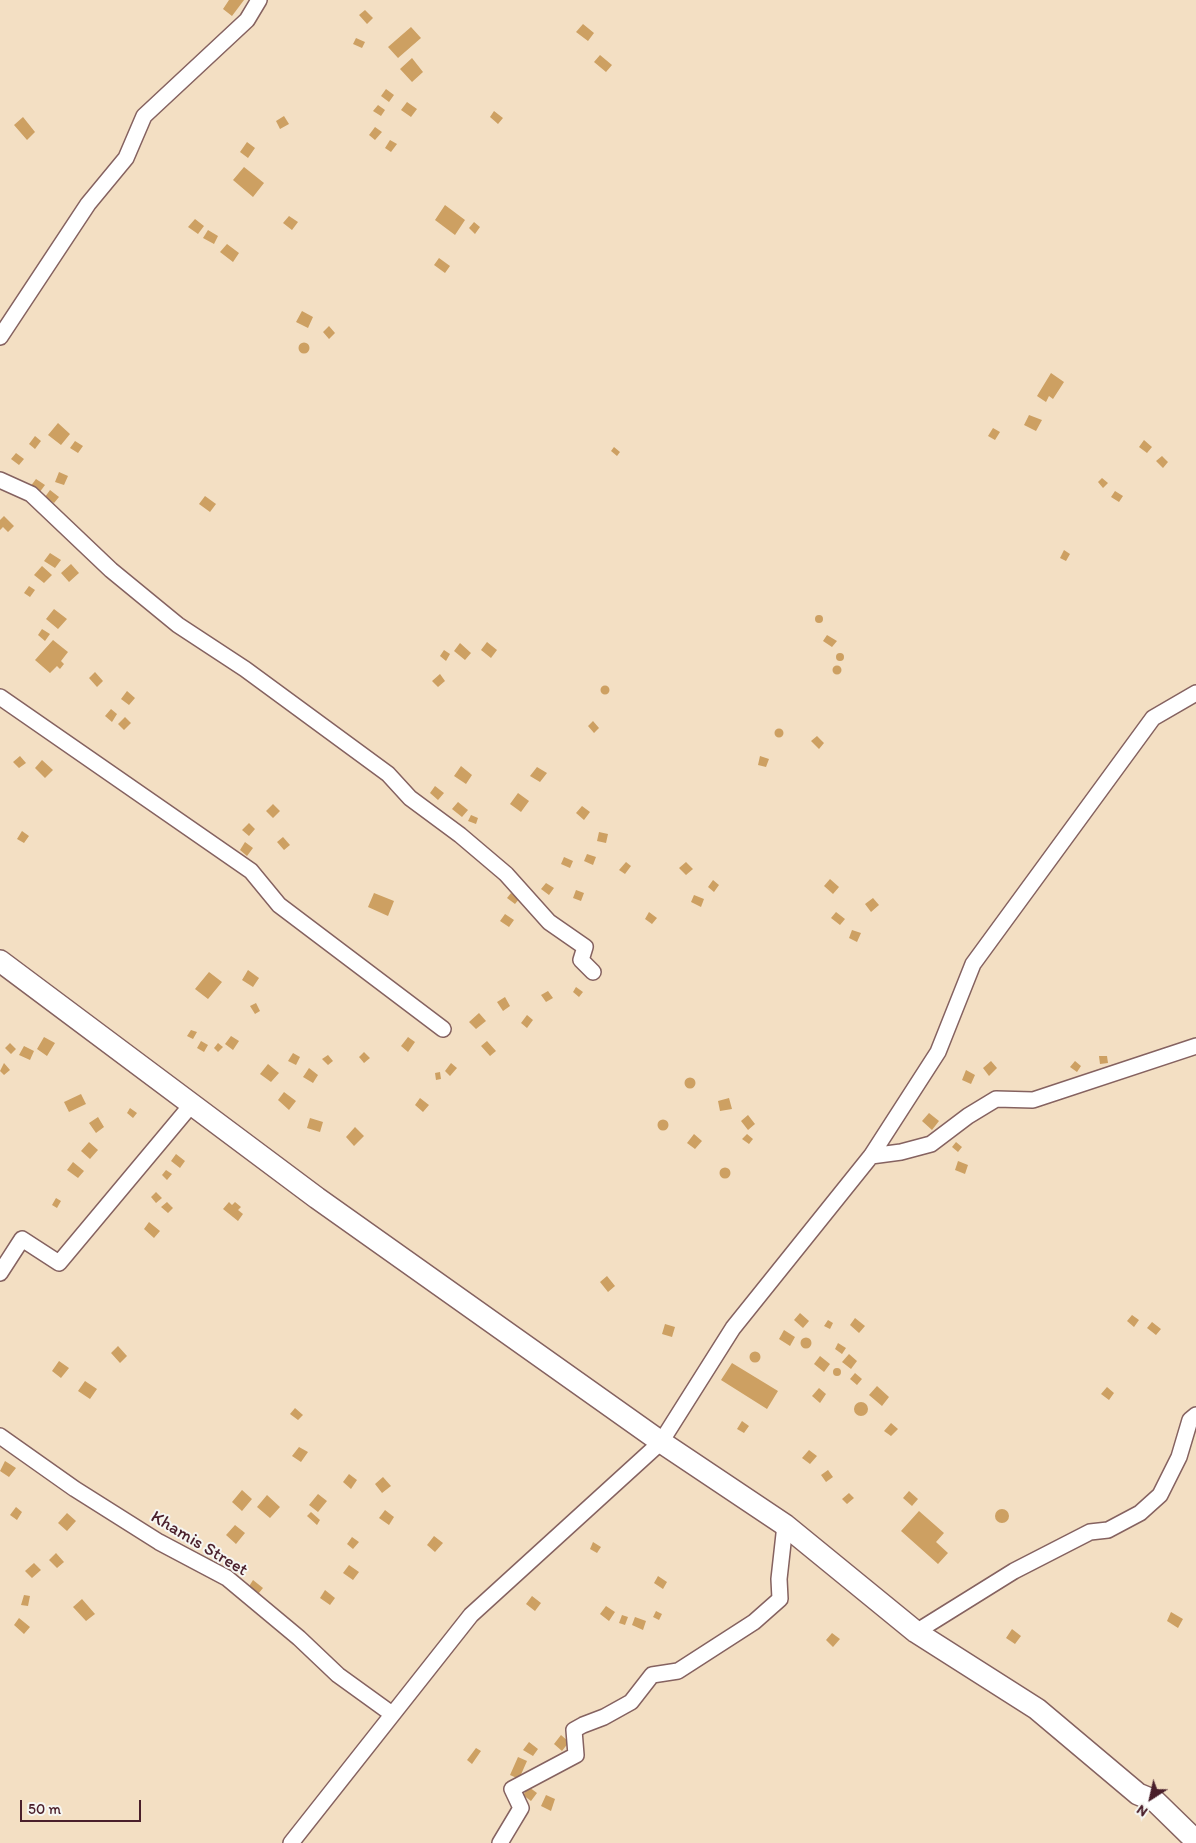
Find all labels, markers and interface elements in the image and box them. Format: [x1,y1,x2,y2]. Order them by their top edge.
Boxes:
street label: Khamis Street [147,1507,251,1581]
north arrow [1126,1773,1176,1823]
scale bar [22,1790,144,1822]
text: 50 m [28,1800,61,1818]
text: N [1133,1801,1151,1820]

